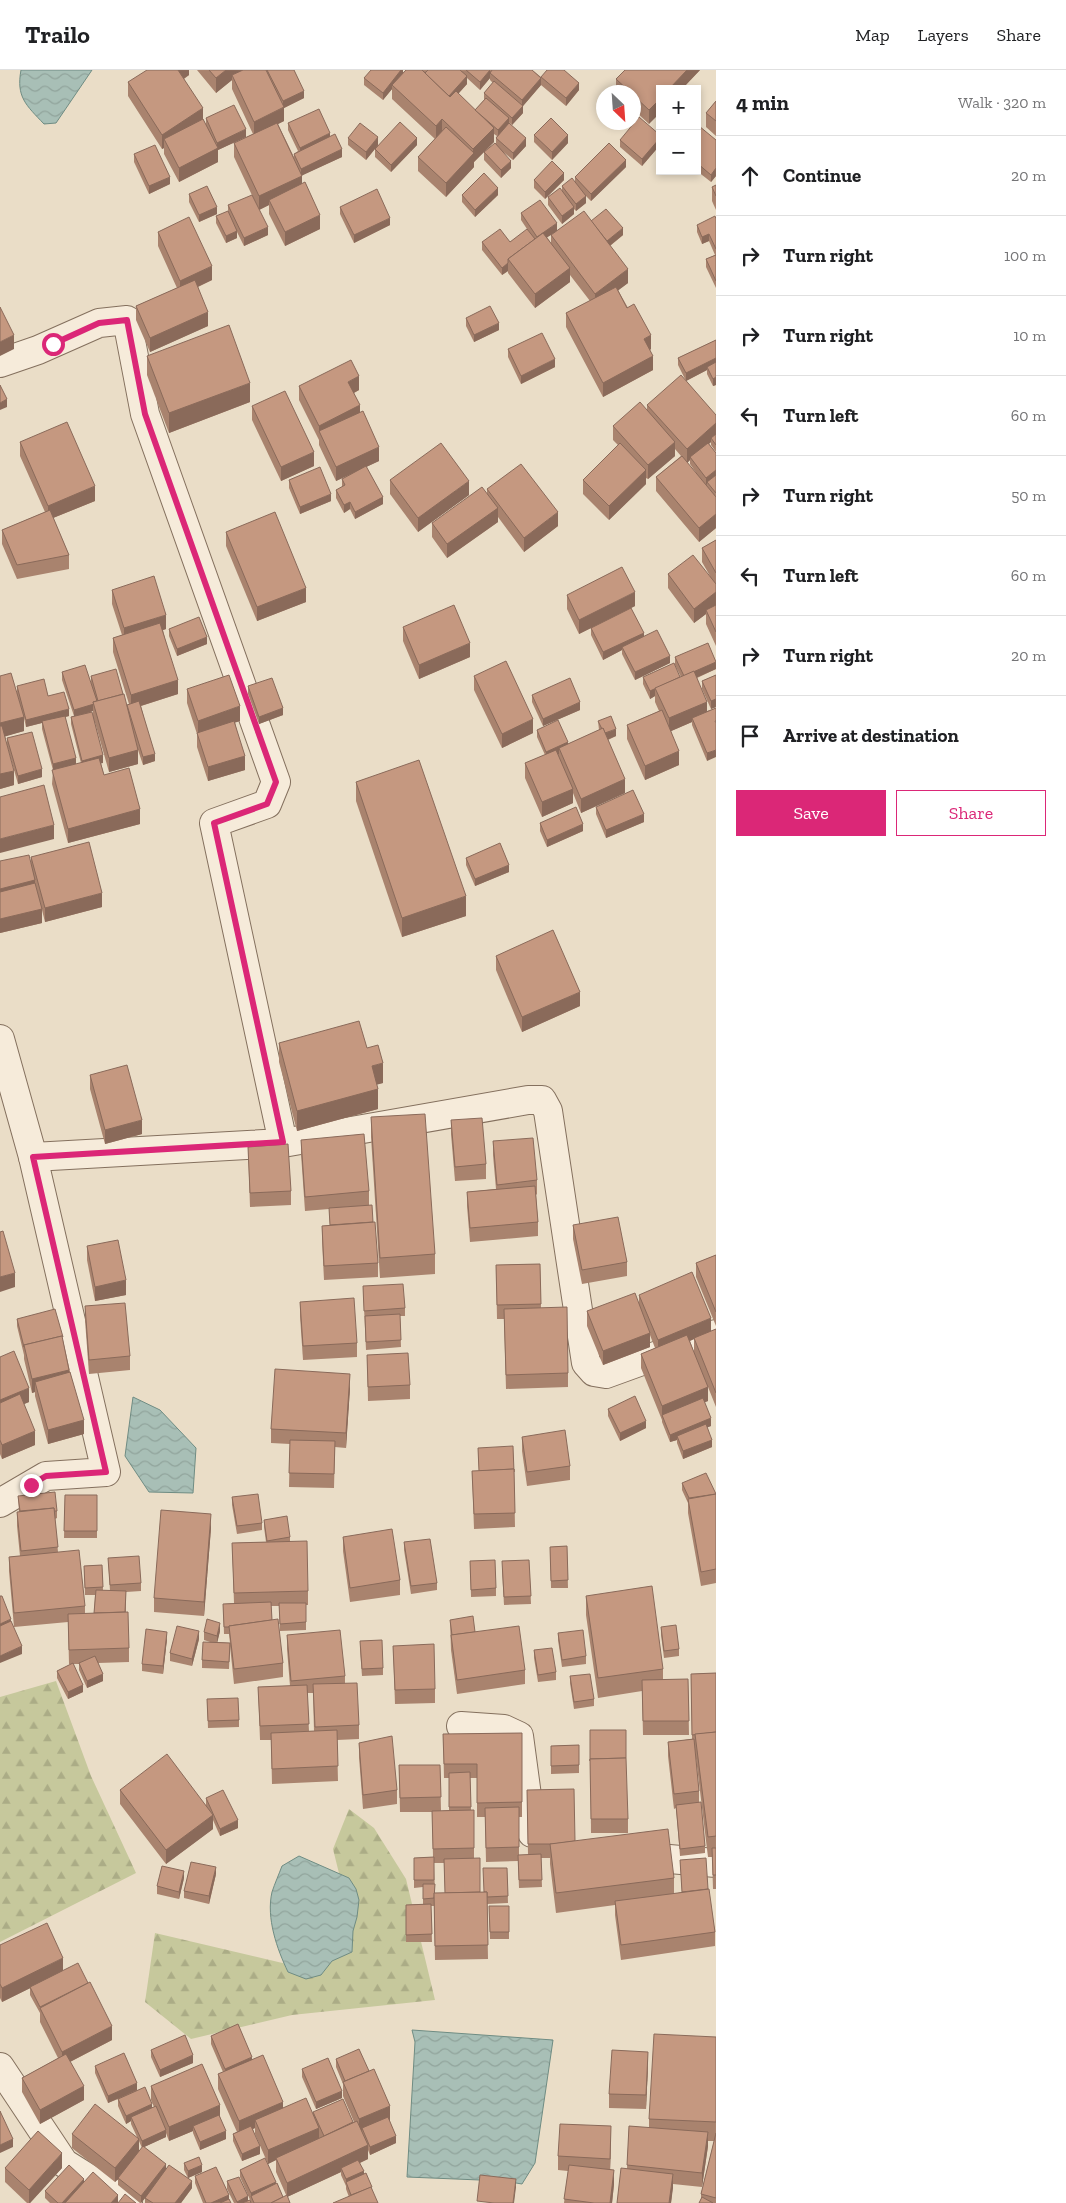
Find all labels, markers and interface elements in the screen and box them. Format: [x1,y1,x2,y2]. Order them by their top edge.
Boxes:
text: Trailo [25,20,90,49]
text: Map [855,24,890,46]
text: Layers [918,24,969,46]
text: Share [997,24,1041,46]
north arrow [596,85,641,130]
map controls [656,85,701,175]
button: + [656,85,701,130]
text: 4 min [736,90,789,115]
text: Walk · 320 m [958,93,1046,112]
button: − [656,130,701,175]
icon: ahead [736,162,764,190]
text: Continue [783,164,861,187]
text: 20 m [1011,166,1046,185]
icon: right [736,242,764,270]
text: Turn right [783,244,873,267]
text: 100 m [1004,246,1046,265]
icon: right [736,322,764,350]
text: Turn right [783,324,873,347]
text: 10 m [1013,326,1046,345]
route start [42,333,65,356]
icon: left [736,402,764,430]
text: Turn left [783,404,858,427]
text: 60 m [1011,406,1046,425]
icon: right [736,482,764,510]
text: Turn right [783,484,873,507]
text: 50 m [1011,486,1046,505]
icon: left [736,562,764,590]
text: Turn left [783,564,858,587]
text: 60 m [1011,566,1046,585]
icon: right [736,642,764,670]
text: Turn right [783,644,873,667]
text: 20 m [1011,646,1046,665]
icon: arrive [736,722,764,750]
text: Arrive at destination [783,724,959,747]
button: Save [736,790,886,836]
button: Share [896,790,1046,836]
route end [20,1474,43,1497]

